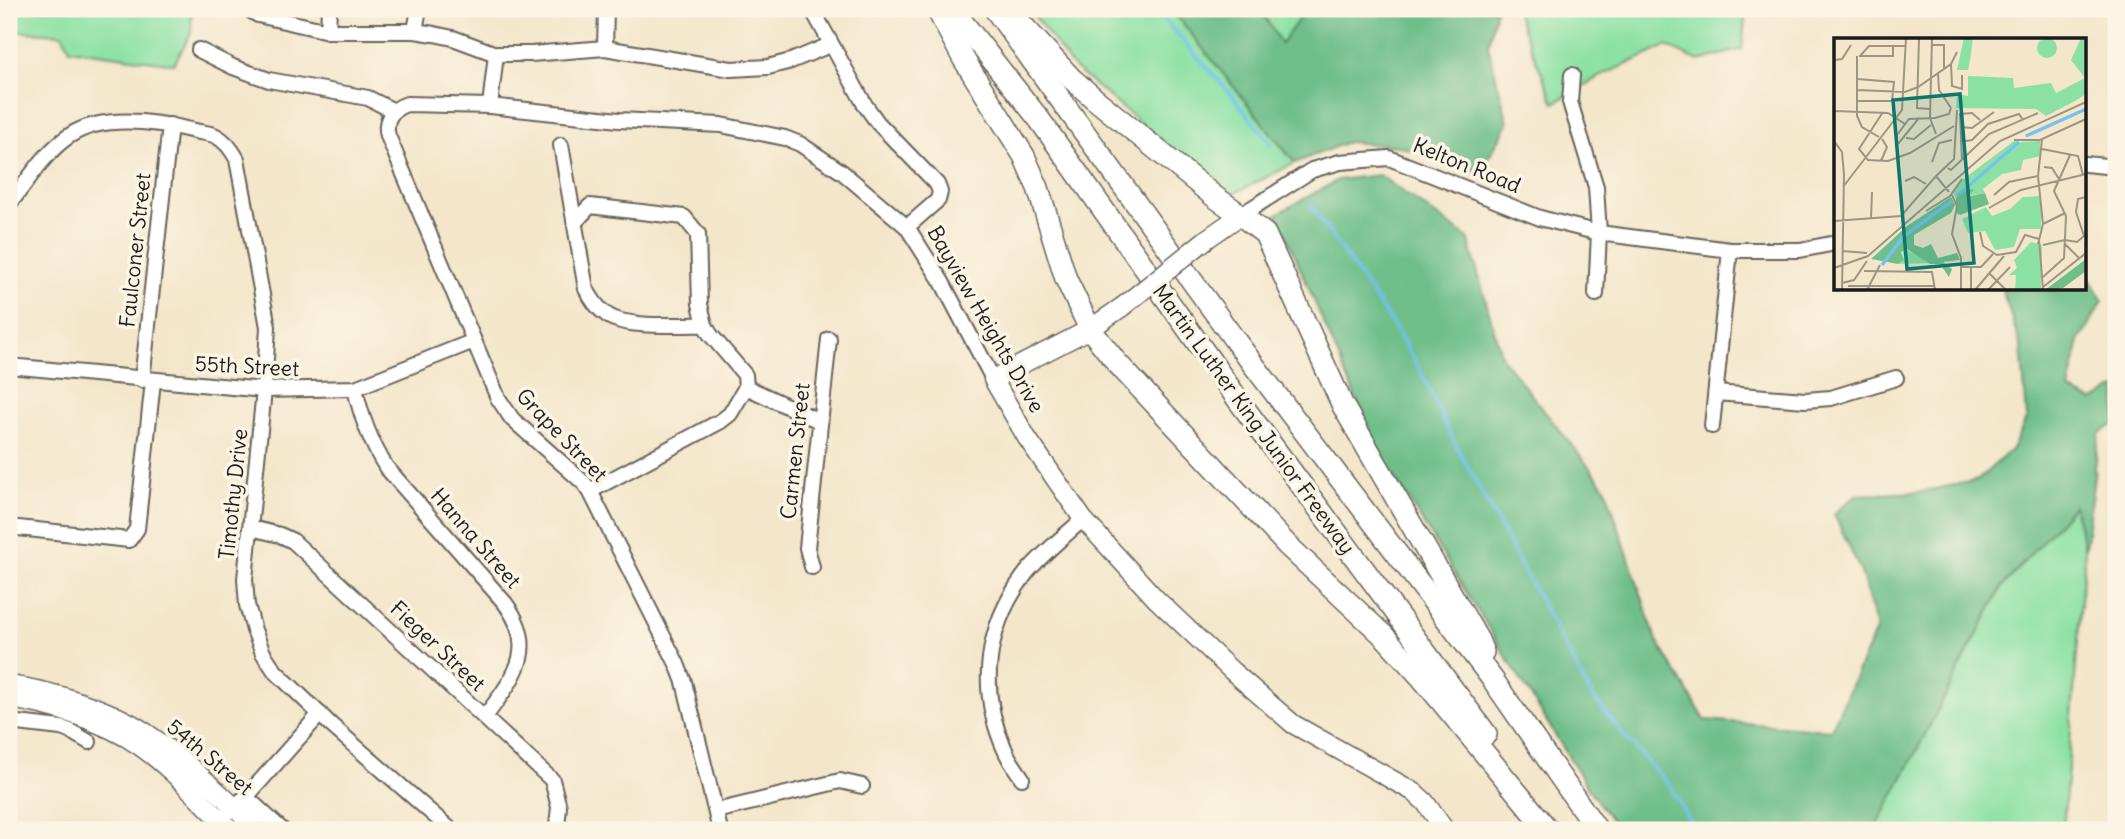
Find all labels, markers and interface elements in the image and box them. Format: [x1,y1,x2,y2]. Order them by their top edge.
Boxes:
inset map [1834,38,2086,290]
street label: Kelton Road [1409,131,1525,199]
street label: Faulconer Street [113,171,157,329]
street label: Bayview Heights Drive [922,221,1050,417]
street label: Martin Luther King Junior Freeway [1147,279,1361,559]
street label: 55th Street [194,350,300,382]
street label: Carmen Street [774,381,816,521]
street label: Grape Street [511,383,613,487]
street label: Timothy Drive [213,427,253,561]
street label: Hanna Street [425,482,527,594]
street label: Fieger Street [385,595,491,697]
street label: 54th Street [161,713,259,801]

